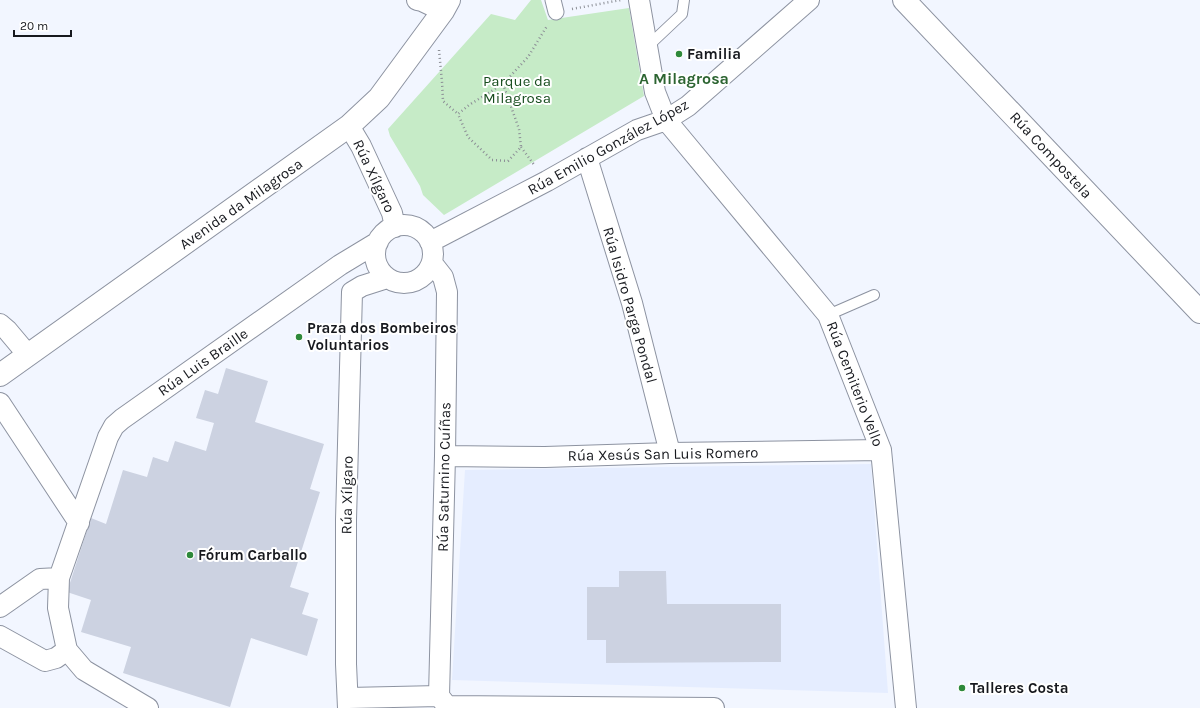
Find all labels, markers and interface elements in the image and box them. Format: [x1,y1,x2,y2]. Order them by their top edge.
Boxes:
scale bar [14,12,71,38]
text: 20 m [20,19,48,33]
place label: Familia [687,45,741,63]
marker: Familia [674,49,684,59]
district label: A Milagrosa [639,69,729,88]
park label: Parque da Milagrosa [483,72,551,107]
street label: Rúa Emilio González López [524,95,692,199]
street label: Rúa Compostela [1006,108,1096,202]
street label: Rúa Xílgaro [349,137,399,215]
street label: Avenida da Milagrosa [176,155,306,253]
street label: Rúa Isidro Parga Pondal [599,225,661,385]
place label: Praza dos Bombeiros Voluntarios [307,319,457,354]
street label: Rúa Cemiterio Vello [823,319,887,449]
street label: Rúa Luis Braille [155,324,251,400]
marker: Praza dos Bombeiros Voluntarios [294,332,304,342]
street label: Rúa Saturnino Cuíñas [434,402,454,552]
street label: Rúa Xesús San Luis Romero [568,443,758,465]
street label: Rúa Xílgaro [337,455,357,535]
place label: Fórum Carballo [198,546,307,564]
marker: Fórum Carballo [185,550,195,560]
place label: Talleres Costa [970,679,1069,697]
marker: Talleres Costa [957,683,967,693]

